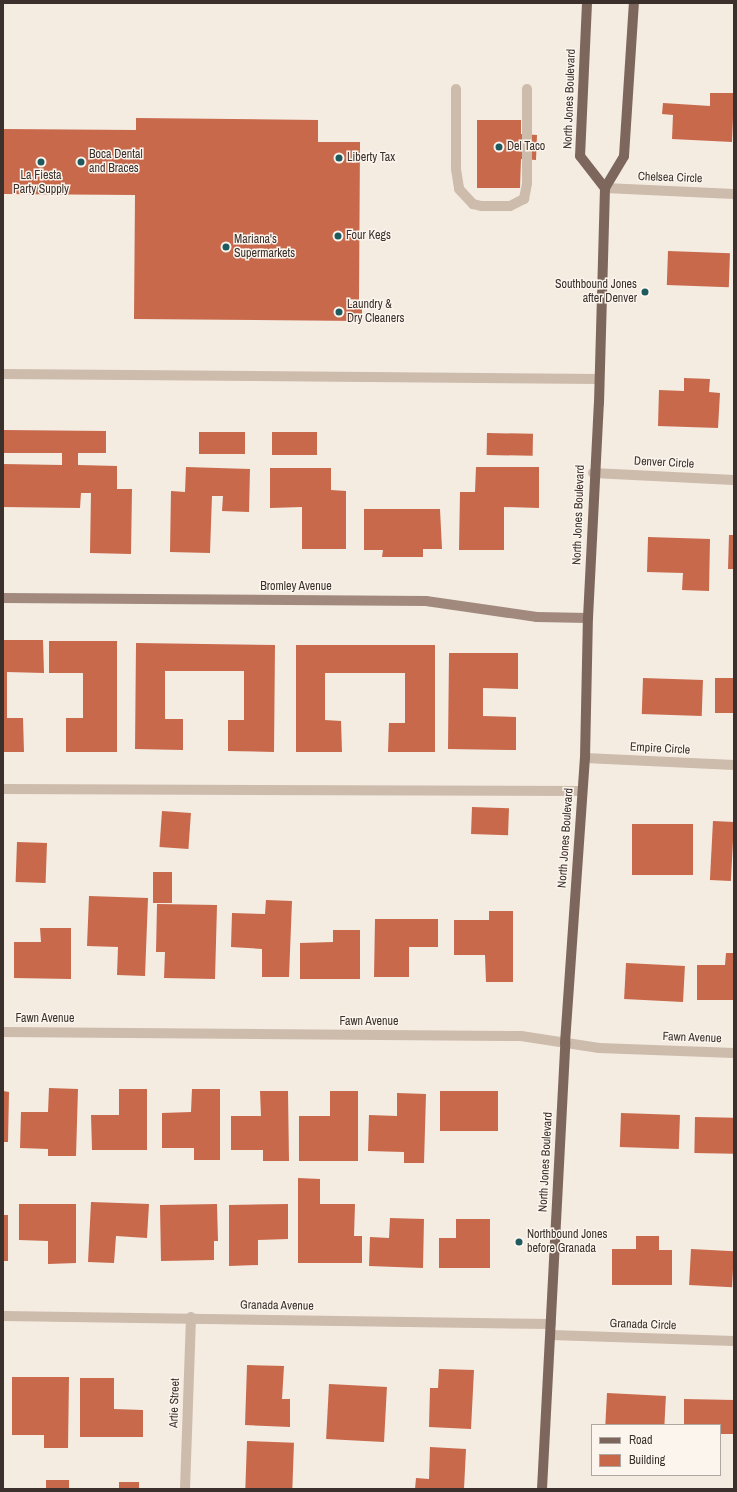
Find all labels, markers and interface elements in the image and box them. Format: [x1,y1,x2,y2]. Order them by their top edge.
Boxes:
street label: North Jones Boulevard [561,49,579,149]
place label: Del Taco [507,140,545,154]
marker: Del Taco [494,142,504,152]
place label: Boca Dental and Braces [89,148,143,176]
place label: Liberty Tax [347,151,395,165]
marker: Liberty Tax [334,153,344,163]
marker: La Fiesta Party Supply [36,157,46,167]
marker: Boca Dental and Braces [76,157,86,167]
place label: La Fiesta Party Supply [13,169,69,197]
street label: Chelsea Circle [638,170,702,186]
place label: Four Kegs [346,229,391,243]
marker: Four Kegs [333,231,343,241]
place label: Mariana's Supermarkets [234,233,295,261]
marker: Mariana's Supermarkets [221,242,231,252]
place label: Southbound Jones after Denver [555,278,637,306]
marker: Southbound Jones after Denver [640,287,650,297]
place label: Laundry & Dry Cleaners [347,298,404,326]
marker: Laundry & Dry Cleaners [334,307,344,317]
street label: Denver Circle [634,454,694,472]
street label: North Jones Boulevard [570,465,588,565]
street label: Bromley Avenue [260,580,332,594]
street label: Empire Circle [630,740,690,758]
street label: North Jones Boulevard [555,788,577,888]
street label: Fawn Avenue [15,1012,75,1026]
street label: Fawn Avenue [339,1015,399,1029]
street label: Fawn Avenue [662,1030,722,1046]
street label: North Jones Boulevard [536,1112,556,1212]
place label: Northbound Jones before Granada [527,1228,607,1256]
marker: Northbound Jones before Granada [514,1237,524,1247]
street label: Granada Avenue [240,1298,314,1314]
street label: Granada Circle [609,1317,677,1333]
street label: Artie Street [167,1378,183,1428]
legend [591,1424,721,1476]
text: Road [629,1432,653,1448]
text: Building [629,1452,665,1468]

